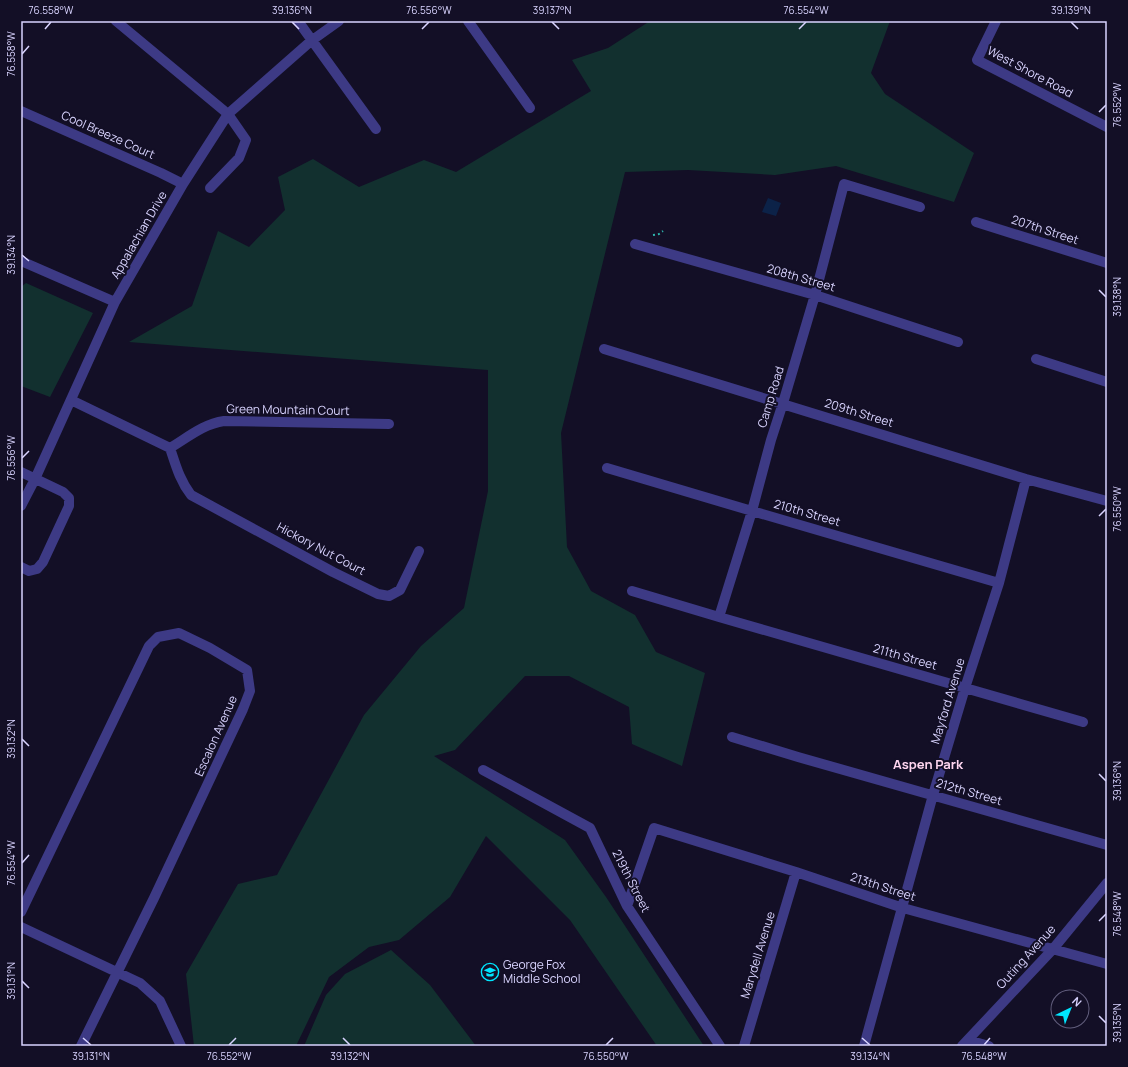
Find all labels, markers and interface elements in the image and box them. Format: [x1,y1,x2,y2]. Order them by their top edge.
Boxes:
text: 76.558°W [29,3,74,17]
text: 39.136°N [272,3,312,17]
text: 76.556°W [406,3,452,17]
text: 39.137°N [533,3,571,17]
text: 76.554°W [783,3,829,17]
text: 39.139°N [1051,3,1091,17]
text: 76.558°W [4,31,18,76]
street label: West Shore Road [984,42,1076,101]
text: 76.552°W [1110,82,1124,127]
street label: Cool Breeze Court [59,106,158,163]
street label: Appalachian Drive [107,188,171,282]
street label: 207th Street [1009,211,1081,248]
text: 39.134°N [4,235,18,275]
street label: 208th Street [765,260,838,295]
text: 39.138°N [1110,277,1124,317]
street label: Camp Road [753,364,788,430]
street label: 209th Street [823,394,896,431]
street label: Green Mountain Court [226,400,350,419]
text: 76.556°W [4,435,18,481]
text: 76.550°W [1110,486,1124,532]
street label: 210th Street [772,495,843,530]
street label: Hickory Nut Court [274,518,369,579]
street label: 211th Street [871,639,939,674]
street label: Mayford Avenue [926,656,969,746]
street label: Escalon Avenue [190,693,241,779]
text: 39.132°N [4,719,18,759]
district label: Aspen Park [893,755,964,773]
text: 39.136°N [1110,761,1124,801]
street label: 212th Street [934,774,1004,809]
text: 76.554°W [4,840,18,886]
street label: 219th Street [608,846,655,915]
street label: 213th Street [848,868,918,905]
text: 76.548°W [1110,891,1124,937]
street label: Marydell Avenue [736,909,779,1001]
street label: Outing Avenue [992,921,1059,993]
place label: George Fox Middle School [503,956,581,987]
text: 39.131°N [4,962,18,1000]
school or university icon: George Fox Middle School [480,962,500,982]
north arrow [1050,989,1090,1029]
text: N [1069,993,1085,1010]
text: 39.135°N [1110,1003,1124,1043]
text: 39.131°N [72,1049,110,1063]
text: 76.552°W [207,1049,252,1063]
text: 39.132°N [330,1049,370,1063]
text: 76.550°W [583,1049,629,1063]
text: 39.134°N [850,1049,890,1063]
text: 76.548°W [961,1049,1007,1063]

